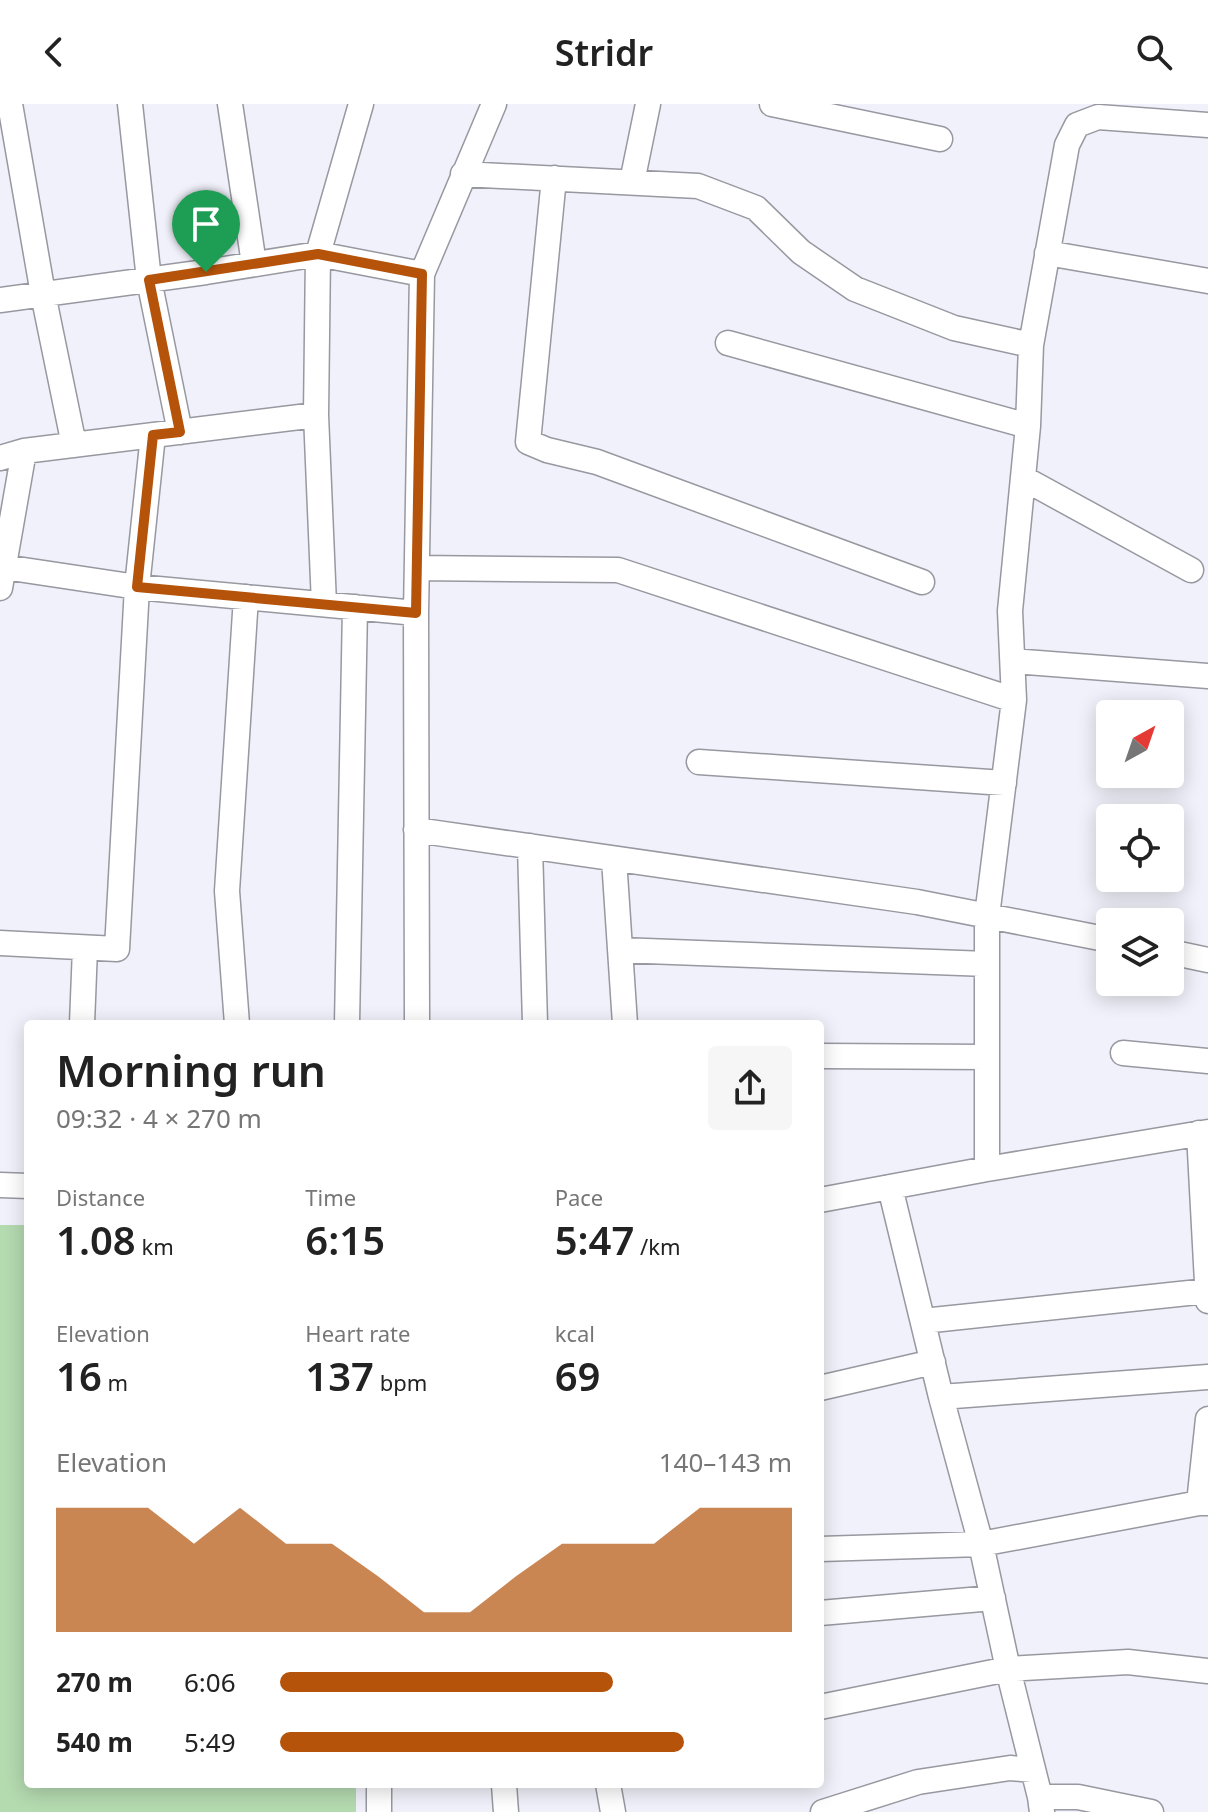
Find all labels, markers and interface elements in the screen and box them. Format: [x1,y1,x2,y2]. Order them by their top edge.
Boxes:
text: Stridr [555,28,653,77]
icon: back [32,30,76,74]
icon: search [1132,30,1176,74]
pin [172,190,240,272]
icon: arrive [184,202,228,246]
north arrow [1096,700,1184,788]
map controls [1096,700,1184,996]
button: locate [1096,804,1184,892]
button: layers [1096,908,1184,996]
text: Morning run [56,1040,326,1100]
button: share [708,1046,792,1130]
text: 09:32 · 4 × 270 m [56,1100,262,1136]
text: Distance [56,1182,145,1212]
text: Time [305,1182,356,1212]
text: Pace [555,1182,603,1212]
text: 1.08 [56,1212,136,1267]
text: 6:15 [305,1212,385,1267]
text: 5:47 [555,1212,634,1267]
text: km [136,1231,174,1261]
text: /km [634,1231,681,1261]
text: Elevation [56,1318,150,1348]
text: Heart rate [305,1318,410,1348]
text: kcal [555,1318,595,1348]
text: 16 [56,1348,102,1403]
text: 137 [305,1348,374,1403]
text: 69 [555,1348,600,1403]
text: m [102,1367,128,1397]
text: bpm [374,1367,427,1397]
text: Elevation [56,1444,167,1480]
text: 140–143 m [659,1444,792,1480]
text: 270 m [56,1664,133,1700]
text: 6:06 [184,1664,236,1700]
text: 540 m [56,1724,133,1760]
text: 5:49 [184,1724,236,1760]

